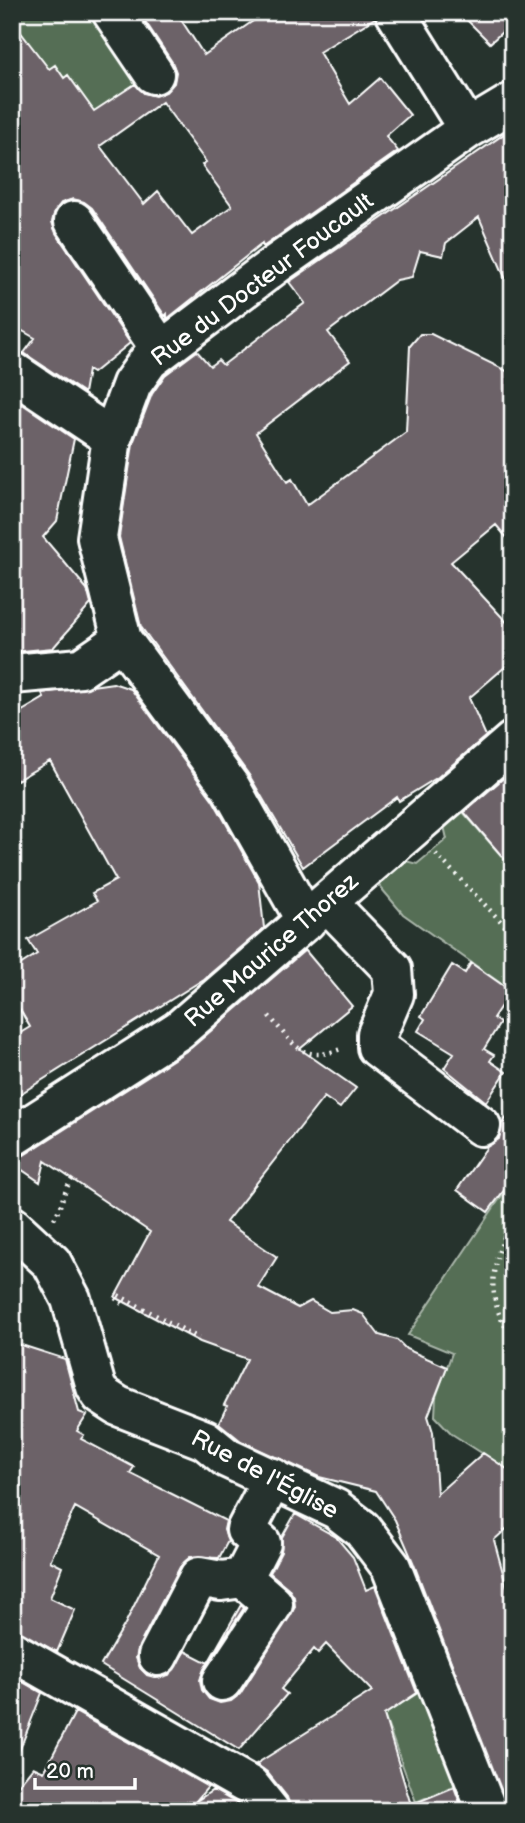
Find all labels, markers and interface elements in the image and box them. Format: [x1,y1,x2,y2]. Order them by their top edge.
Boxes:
street label: Rue du Docteur Foucault [146,186,380,372]
street label: Rue Maurice Thorez [179,867,364,1034]
street label: Rue de l'Église [186,1423,344,1525]
scale bar [35,1746,135,1790]
text: 20 m [46,1759,94,1784]

